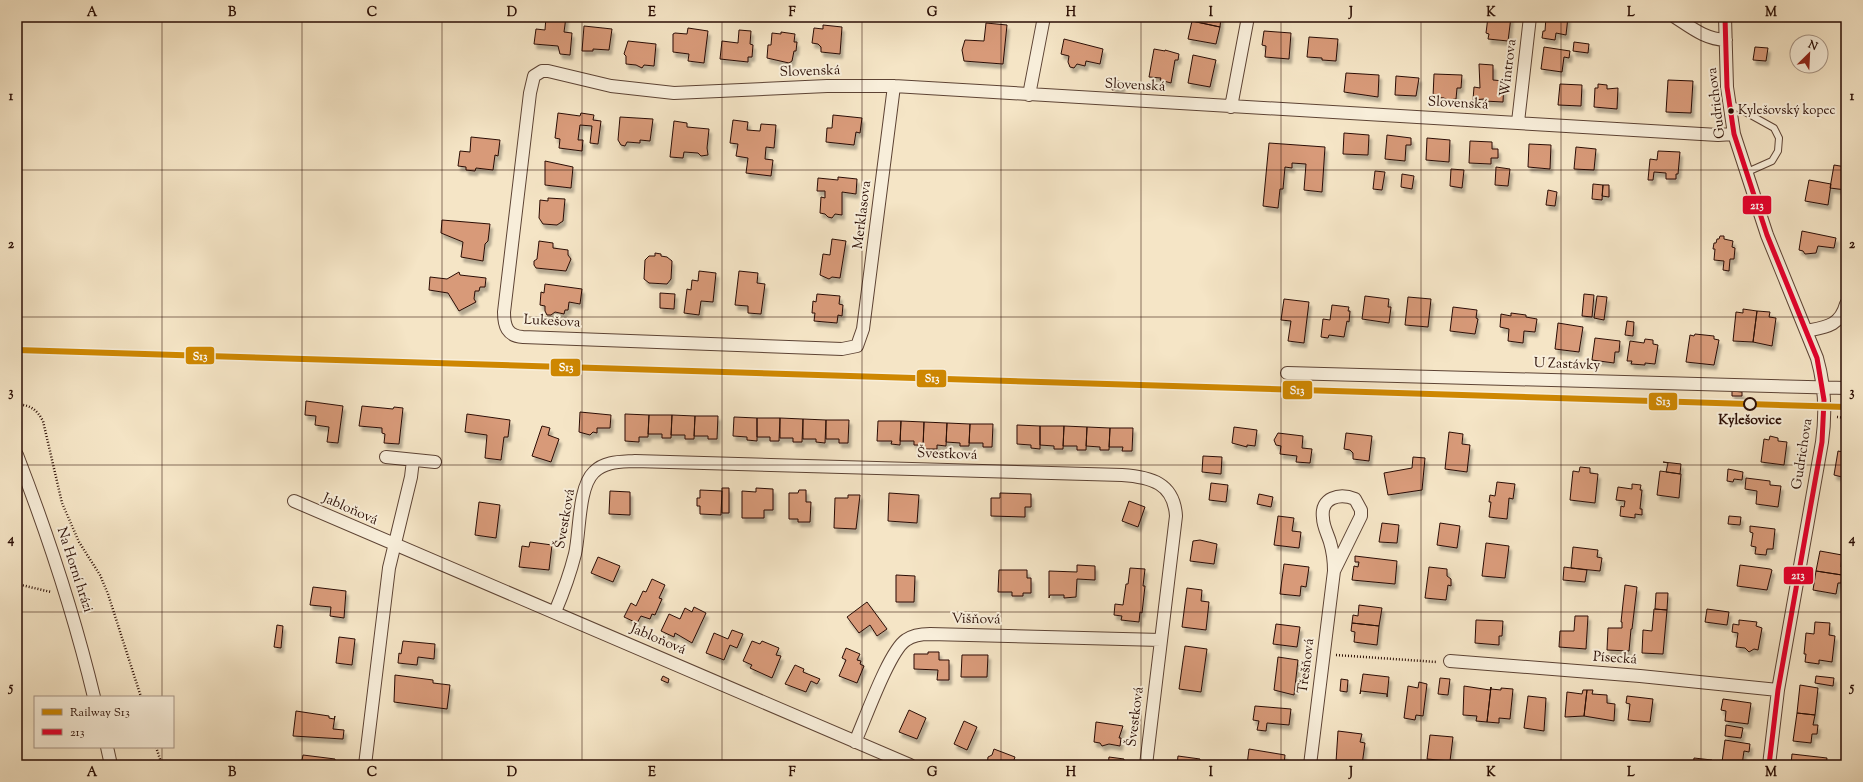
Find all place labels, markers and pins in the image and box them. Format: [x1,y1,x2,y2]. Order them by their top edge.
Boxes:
place label: Kylešovský kopec [1738,102,1836,120]
marker: Kylešovský kopec [1726,106,1736,116]
marker: Kylešovice [1743,397,1757,411]
place label: Kylešovice [1718,411,1782,431]

